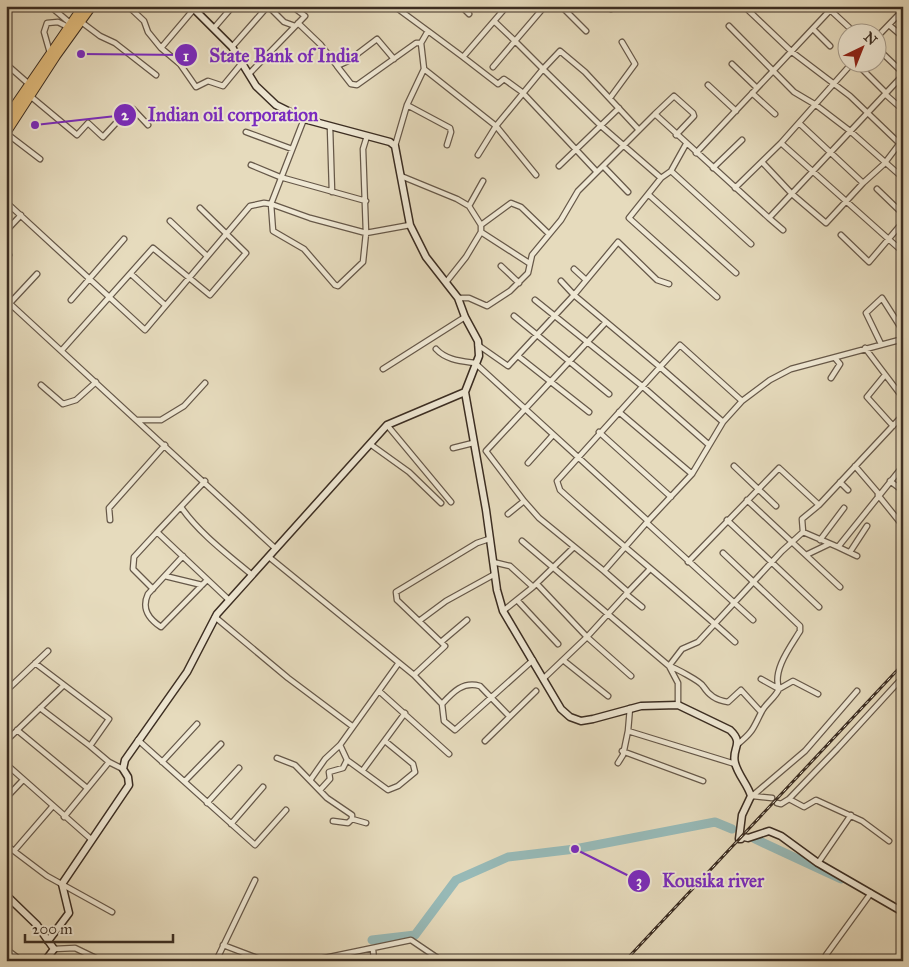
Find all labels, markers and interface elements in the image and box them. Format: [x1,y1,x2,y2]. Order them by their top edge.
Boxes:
north arrow [836,22,886,72]
text: N [860,29,881,49]
callout: State Bank of India [174,38,368,72]
text: State Bank of India [209,44,360,67]
text: 1 [183,47,189,65]
callout: Indian oil corporation [113,98,328,132]
text: Indian oil corporation [148,103,319,127]
text: 2 [121,106,129,124]
callout: Kousika river [627,864,774,898]
text: Kousika river [662,869,765,892]
text: 3 [636,872,642,891]
scale bar [25,912,172,944]
text: 200 m [32,920,73,938]

